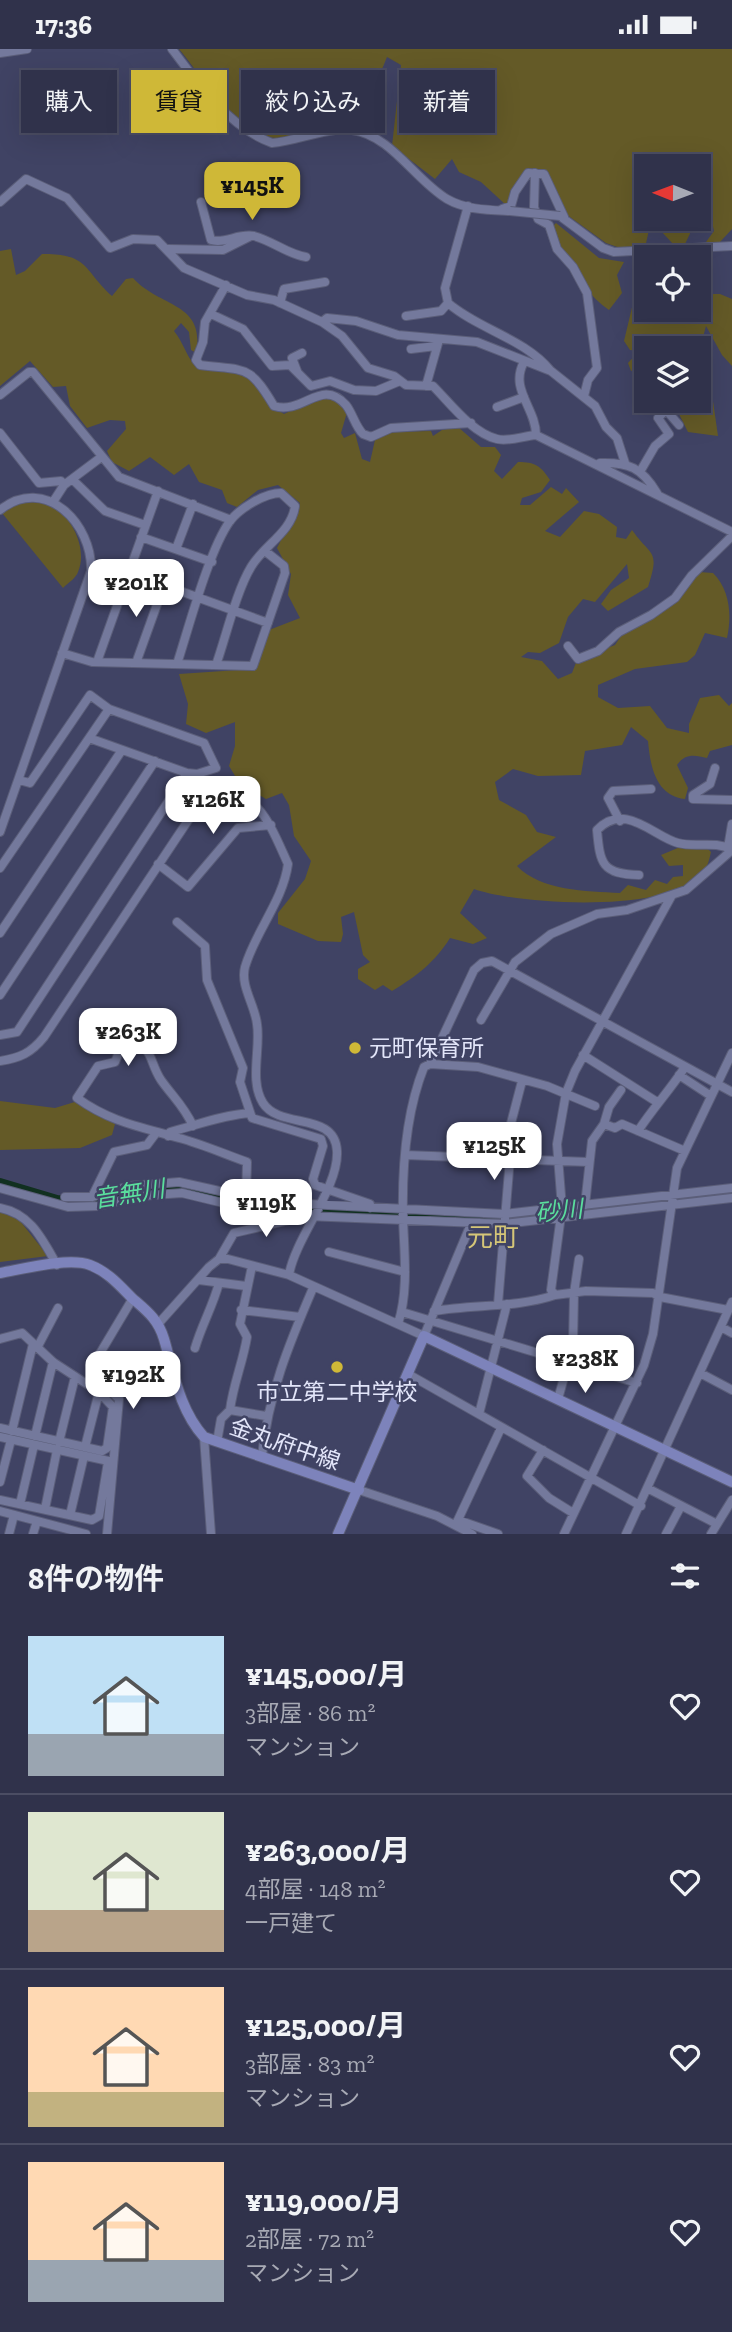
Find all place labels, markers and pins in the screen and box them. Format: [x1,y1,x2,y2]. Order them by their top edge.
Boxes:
pin: ¥145K [203,163,301,222]
pin: ¥201K [87,559,185,619]
pin: ¥126K [164,777,262,836]
pin: ¥263K [79,1009,177,1068]
place label: 元町保育所 [369,1034,484,1062]
marker: 元町保育所 [347,1040,363,1056]
pin: ¥125K [445,1123,543,1182]
pin: ¥119K [217,1179,315,1239]
pin: ¥238K [536,1335,634,1395]
pin: ¥192K [84,1351,182,1411]
marker: 市立第二中学校 [329,1359,345,1375]
place label: 市立第二中学校 [257,1378,418,1406]

